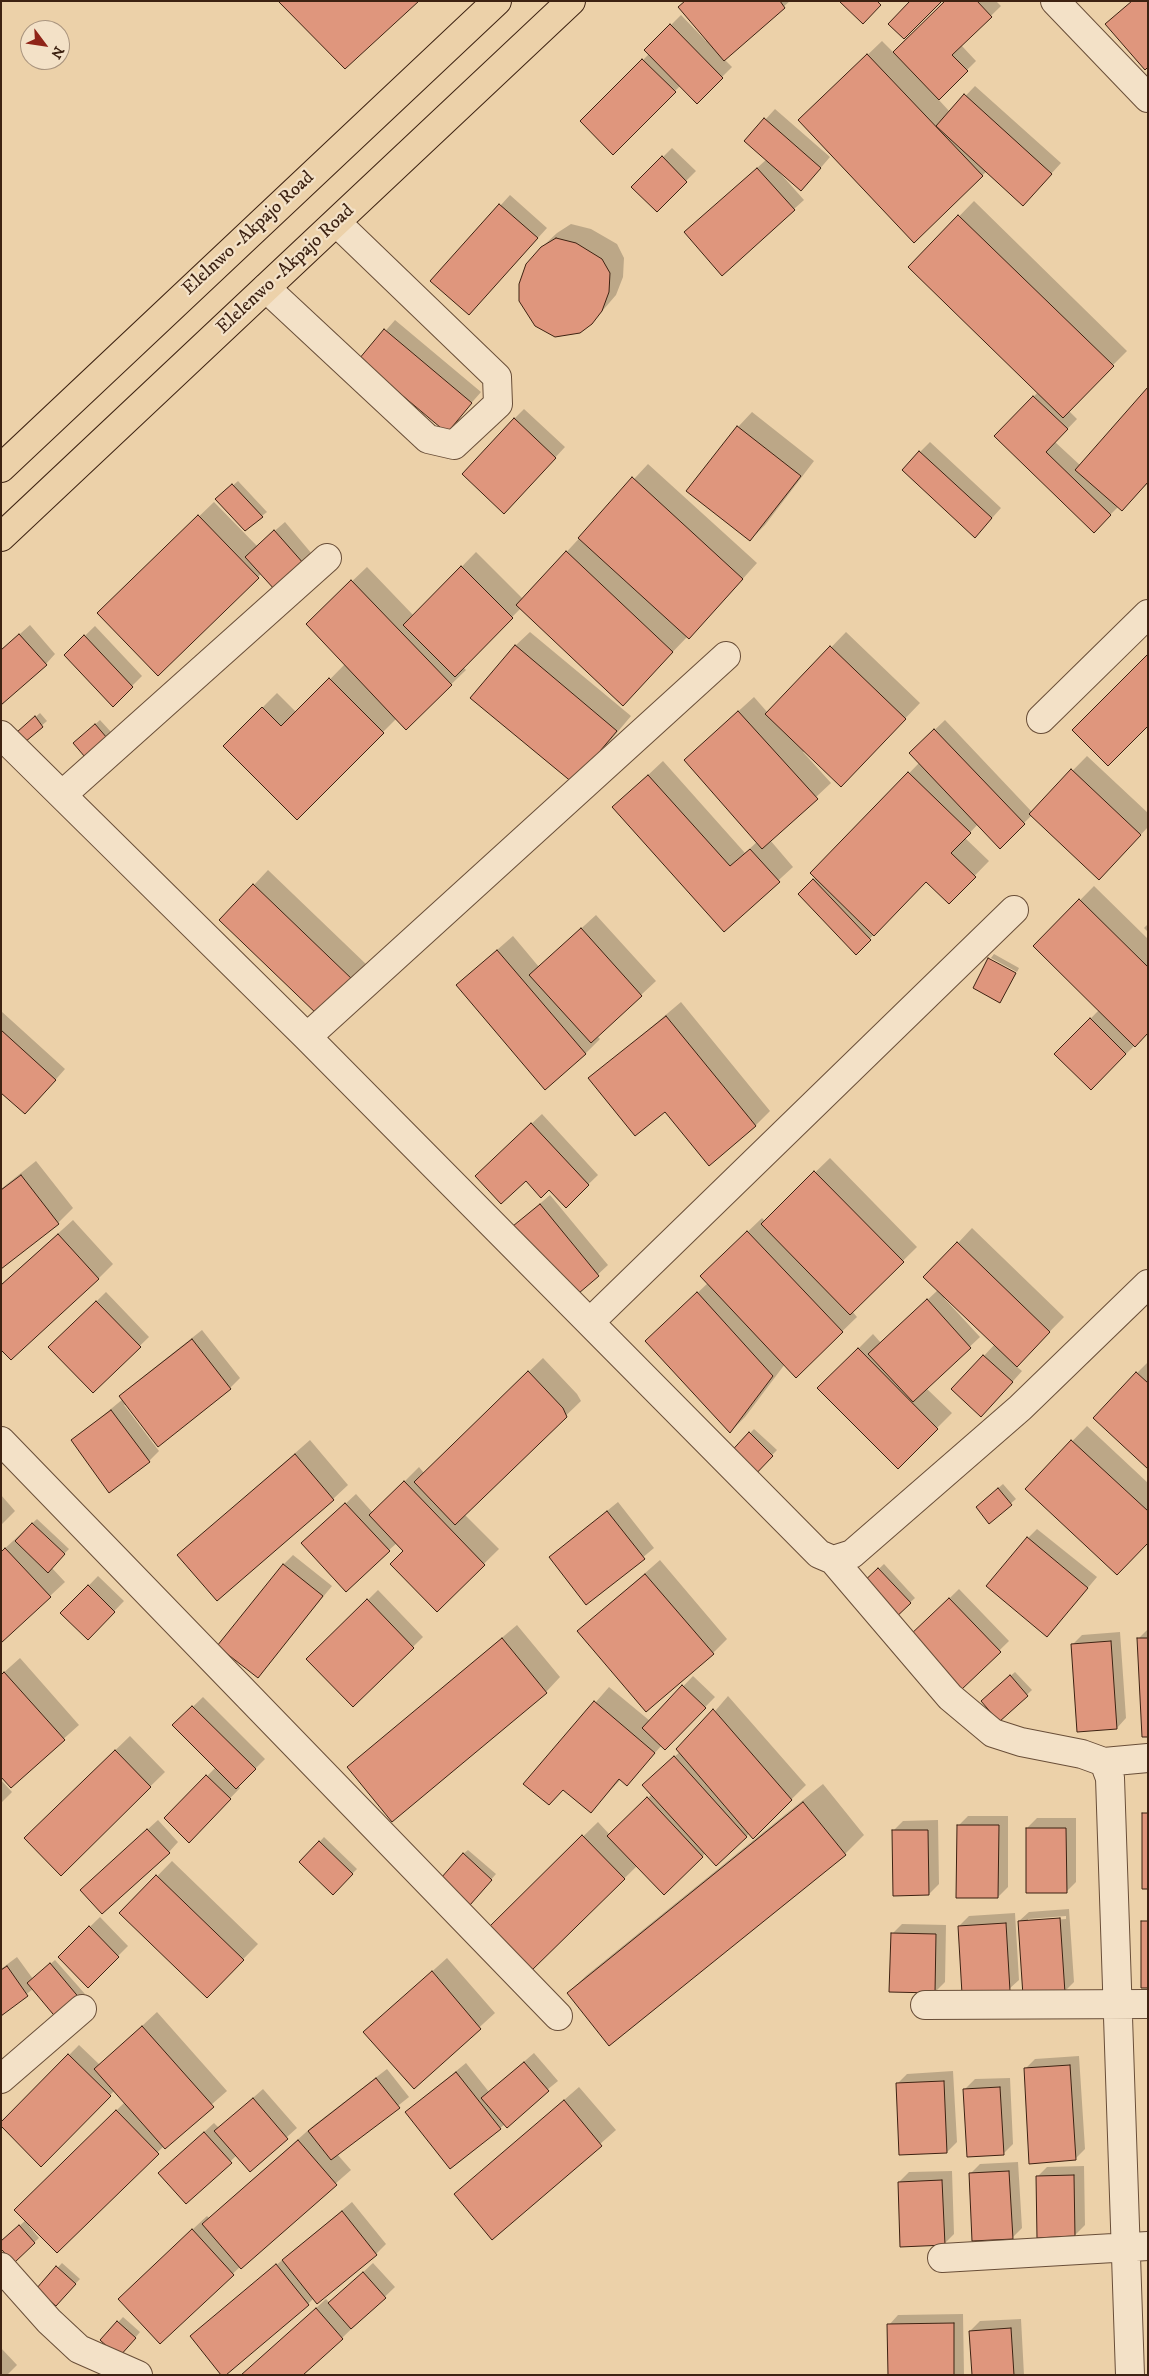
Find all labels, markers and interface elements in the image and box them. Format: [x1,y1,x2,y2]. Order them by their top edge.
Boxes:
north arrow [20,20,70,70]
text: N [46,43,68,62]
street label: Elelnwo -Akpajo Road [178,167,320,301]
street label: Elelenwo -Akpajo Road [213,200,359,340]

